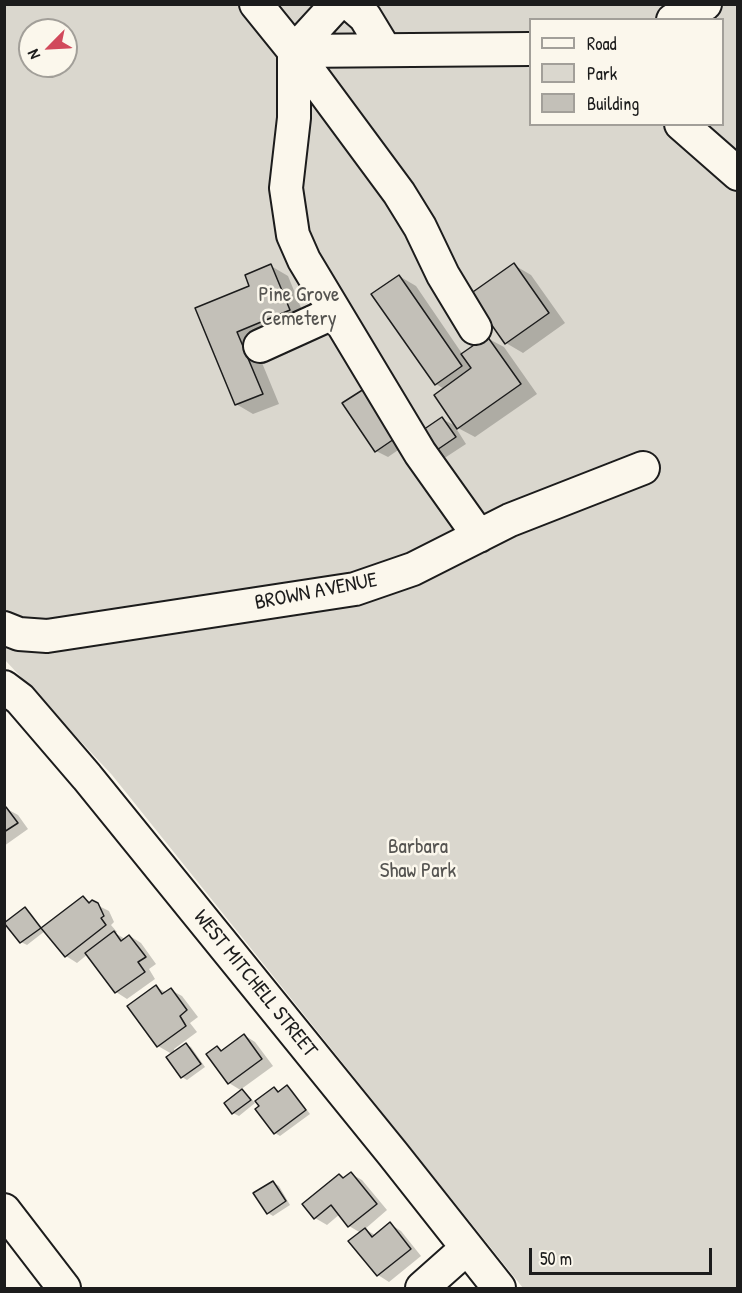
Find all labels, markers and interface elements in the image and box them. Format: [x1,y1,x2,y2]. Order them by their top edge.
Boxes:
north arrow [18,18,78,78]
legend [529,18,724,126]
text: Road [587,31,617,56]
text: N [22,46,45,63]
text: Park [587,61,617,86]
text: Building [587,91,639,116]
park label: Pine Grove Cemetery [259,282,339,332]
street label: BROWN AVENUE [253,568,379,616]
park label: Barbara Shaw Park [380,834,456,884]
street label: WEST MITCHELL STREET [188,905,322,1063]
scale bar [532,1236,715,1274]
text: 50 m [540,1246,572,1271]

